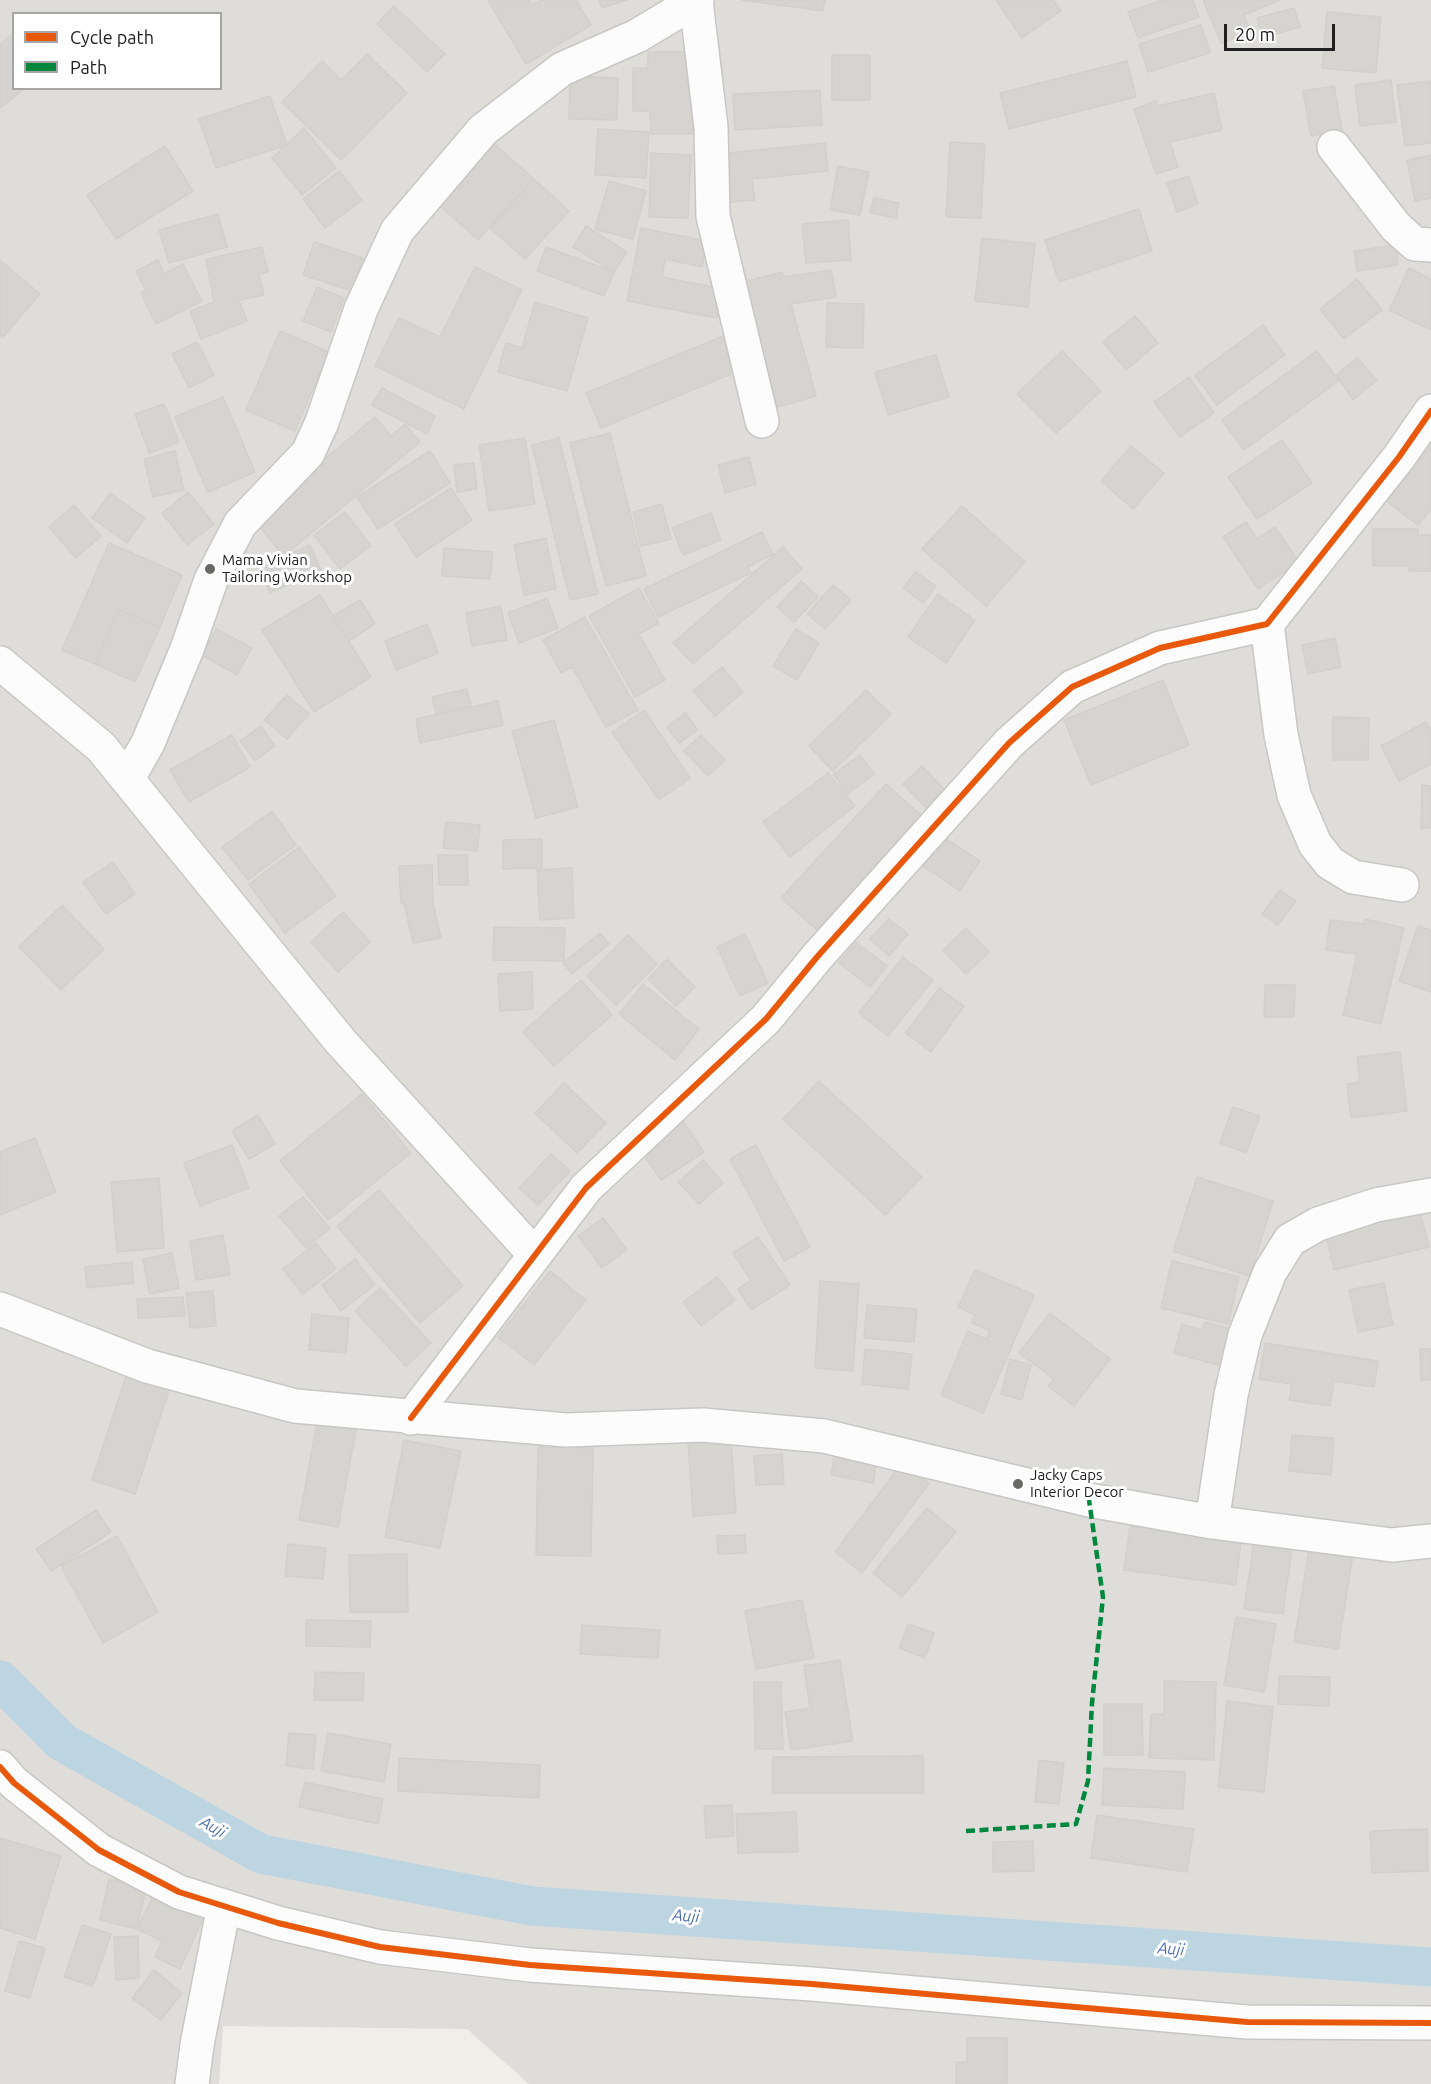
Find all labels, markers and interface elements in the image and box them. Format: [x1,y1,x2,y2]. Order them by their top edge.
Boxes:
legend [12,12,222,90]
scale bar [1227,12,1338,50]
text: 20 m [1235,24,1275,44]
text: Cycle path [70,27,154,47]
text: Path [70,57,107,77]
place label: Mama Vivian Tailoring Workshop [222,551,352,586]
marker: Mama Vivian Tailoring Workshop [203,562,217,576]
place label: Jacky Caps Interior Decor [1030,1466,1124,1501]
marker: Jacky Caps Interior Decor [1011,1477,1025,1491]
water label: Auji [197,1812,229,1842]
water label: Auji [672,1905,700,1927]
water label: Auji [1157,1938,1185,1960]

